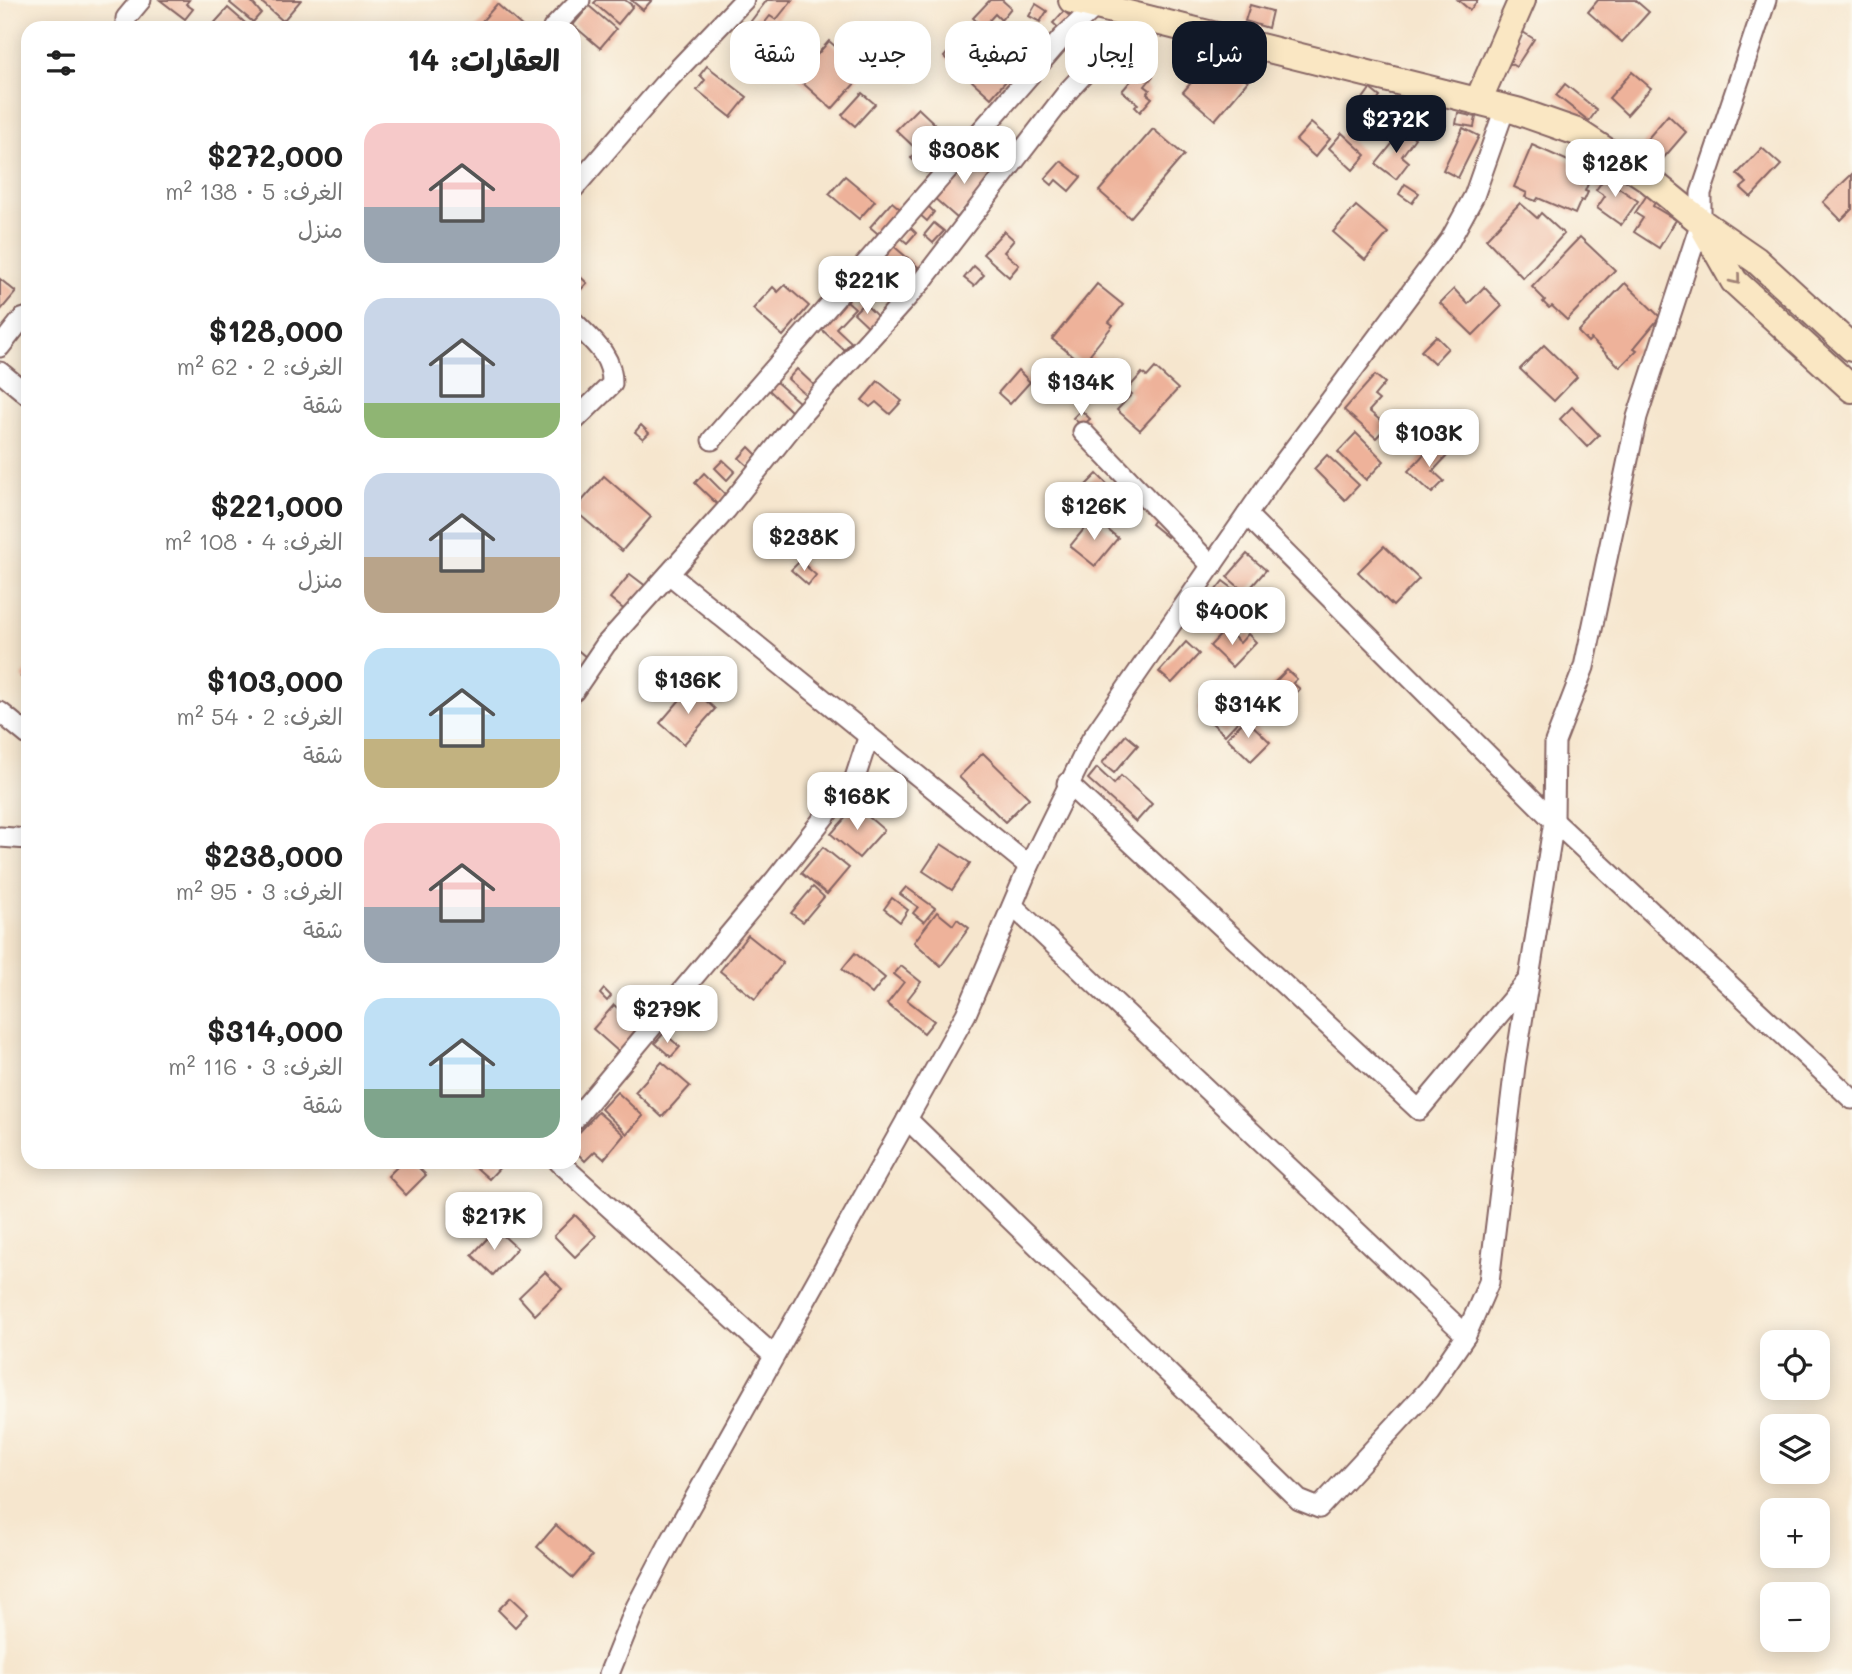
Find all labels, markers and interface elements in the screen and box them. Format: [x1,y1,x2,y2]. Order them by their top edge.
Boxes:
chip: شقة [730,21,820,84]
chip: جديد [834,21,931,84]
chip: تصفية [945,21,1051,84]
chip: إيجار [1065,21,1158,84]
chip: شراء [1172,21,1267,84]
text: العقارات: 14 [407,39,560,79]
icon: filters [42,44,80,82]
pin: $272K [1347,96,1445,155]
text: $272K [1362,103,1430,133]
pin: $308K [915,127,1013,186]
text: $308K [928,134,1000,164]
text: $272,000 [207,135,343,175]
pin: $128K [1566,140,1664,199]
text: $128K [1582,147,1648,177]
icon: home [420,151,504,235]
text: الغرف: 5 · 138 m² [165,176,343,206]
text: منزل [298,214,343,244]
pin: $221K [818,256,916,316]
text: $221K [834,264,900,294]
one-way arrow [1728,272,1741,285]
text: $128,000 [209,310,343,350]
icon: home [420,326,504,410]
text: الغرف: 2 · 62 m² [177,351,343,381]
pin: $134K [1032,358,1130,418]
text: $134K [1047,366,1115,396]
text: شقة [303,389,343,419]
pin: $103K [1380,410,1478,469]
text: $103K [1395,417,1463,447]
pin: $126K [1045,482,1143,542]
text: $221,000 [211,485,343,525]
text: $126K [1061,490,1127,520]
icon: home [420,501,504,585]
pin: $238K [755,514,853,573]
text: $238K [769,521,839,551]
text: الغرف: 4 · 108 m² [164,526,343,556]
text: منزل [298,564,343,594]
pin: $400K [1183,588,1281,647]
text: $400K [1195,595,1269,625]
pin: $136K [639,656,737,716]
text: $103,000 [207,660,343,700]
text: $136K [654,664,722,694]
icon: home [420,676,504,760]
pin: $314K [1199,680,1297,740]
text: $314K [1214,688,1282,718]
text: الغرف: 2 · 54 m² [177,701,343,731]
text: شقة [303,739,343,769]
pin: $168K [808,772,906,832]
text: $168K [823,780,891,810]
text: $238,000 [204,835,343,875]
icon: home [420,851,504,935]
text: الغرف: 3 · 95 m² [176,876,343,906]
text: شقة [303,914,343,944]
pin: $279K [618,986,716,1045]
text: $279K [633,993,701,1023]
text: $314,000 [207,1010,343,1050]
icon: home [420,1026,504,1110]
text: الغرف: 3 · 116 m² [168,1051,343,1081]
text: شقة [303,1089,343,1119]
pin: $217K [445,1192,543,1252]
text: $217K [461,1200,527,1230]
map controls [1760,1330,1830,1652]
button: locate [1760,1330,1830,1400]
button: layers [1760,1414,1830,1484]
button: + [1760,1498,1830,1568]
button: − [1760,1582,1830,1652]

